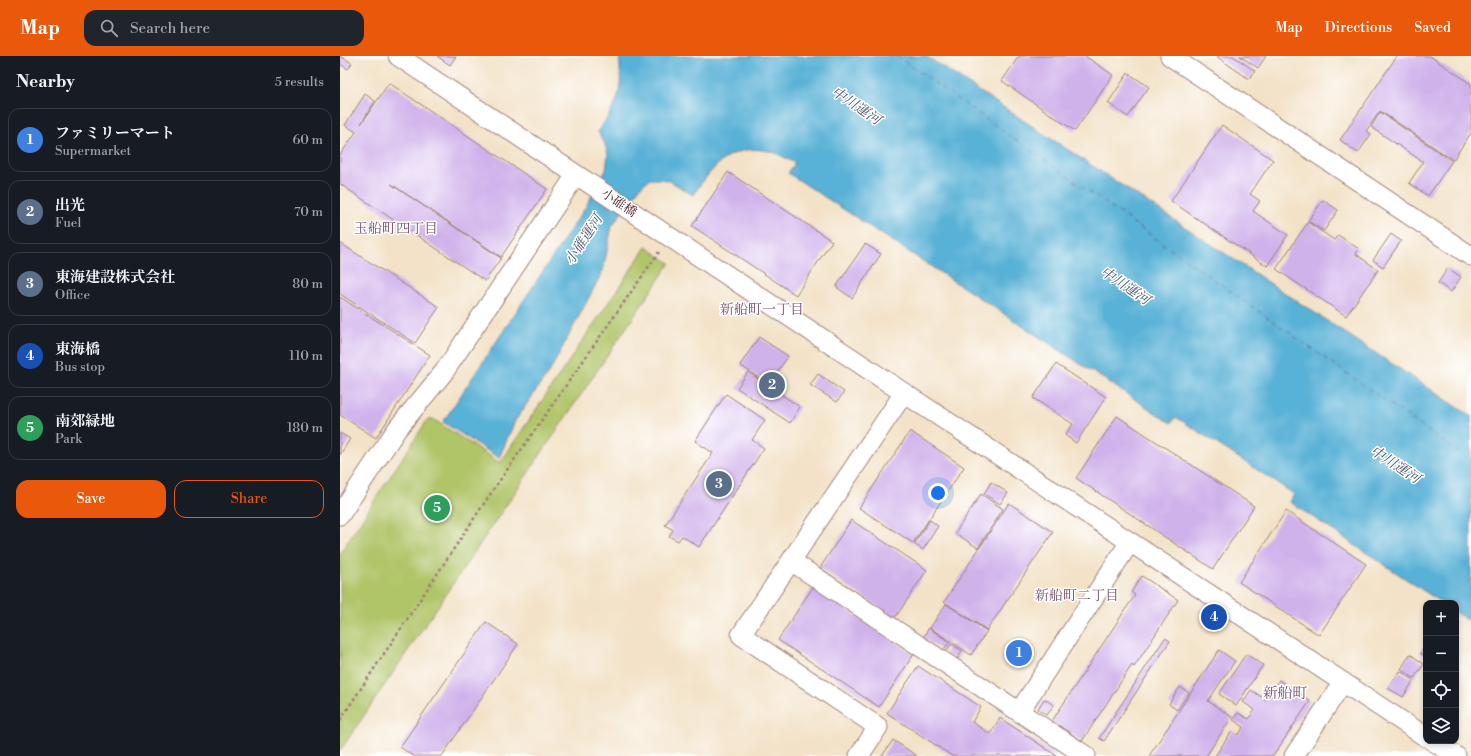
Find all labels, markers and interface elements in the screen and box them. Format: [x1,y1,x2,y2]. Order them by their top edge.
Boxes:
search box [84,10,364,46]
text: Map [20,16,60,40]
icon: search [98,17,120,39]
text: Search here [130,19,210,38]
text: Map [1275,19,1303,37]
text: Directions [1325,19,1392,37]
text: Saved [1414,19,1451,37]
text: Nearby [16,71,75,93]
text: 5 results [275,74,324,90]
water label: 中川運河 [828,83,887,131]
text: ファミリーマート [55,124,175,143]
text: 1 [27,132,33,148]
text: 60 m [292,132,323,148]
text: Supermarket [55,143,131,159]
street label: 小碓橋 [598,185,640,221]
text: 出光 [55,196,85,215]
text: 2 [26,204,34,220]
text: 70 m [294,204,323,220]
water label: 小碓運河 [561,209,608,268]
text: Fuel [55,215,81,231]
district label: 玉船町四丁目 [354,220,438,238]
water label: 中川運河 [1097,263,1156,311]
text: 東海建設株式会社 [55,268,175,287]
text: 3 [26,276,34,292]
text: 80 m [292,276,323,292]
text: Office [55,287,90,303]
district label: 新船町一丁目 [720,301,804,319]
text: 東海橋 [55,340,100,359]
text: 4 [26,348,34,364]
text: 110 m [289,348,323,364]
text: Bus stop [55,359,105,375]
pin: 2 [759,370,785,400]
text: 南郊緑地 [55,412,115,431]
text: 5 [26,420,34,436]
text: 180 m [287,420,323,436]
text: Park [55,431,82,447]
water label: 中川運河 [1367,442,1426,489]
pin: 3 [706,469,732,499]
button: Save [16,480,166,518]
button: Share [174,480,324,518]
your location [928,483,948,503]
pin: 5 [424,493,450,523]
district label: 新船町二丁目 [1035,587,1119,605]
map controls [1423,600,1459,744]
button: + [1423,600,1459,636]
pin: 4 [1201,602,1227,632]
button: − [1423,636,1459,672]
pin: 1 [1006,638,1032,668]
button: locate [1423,672,1459,708]
district label: 新船町 [1262,684,1308,703]
button: layers [1423,708,1459,744]

